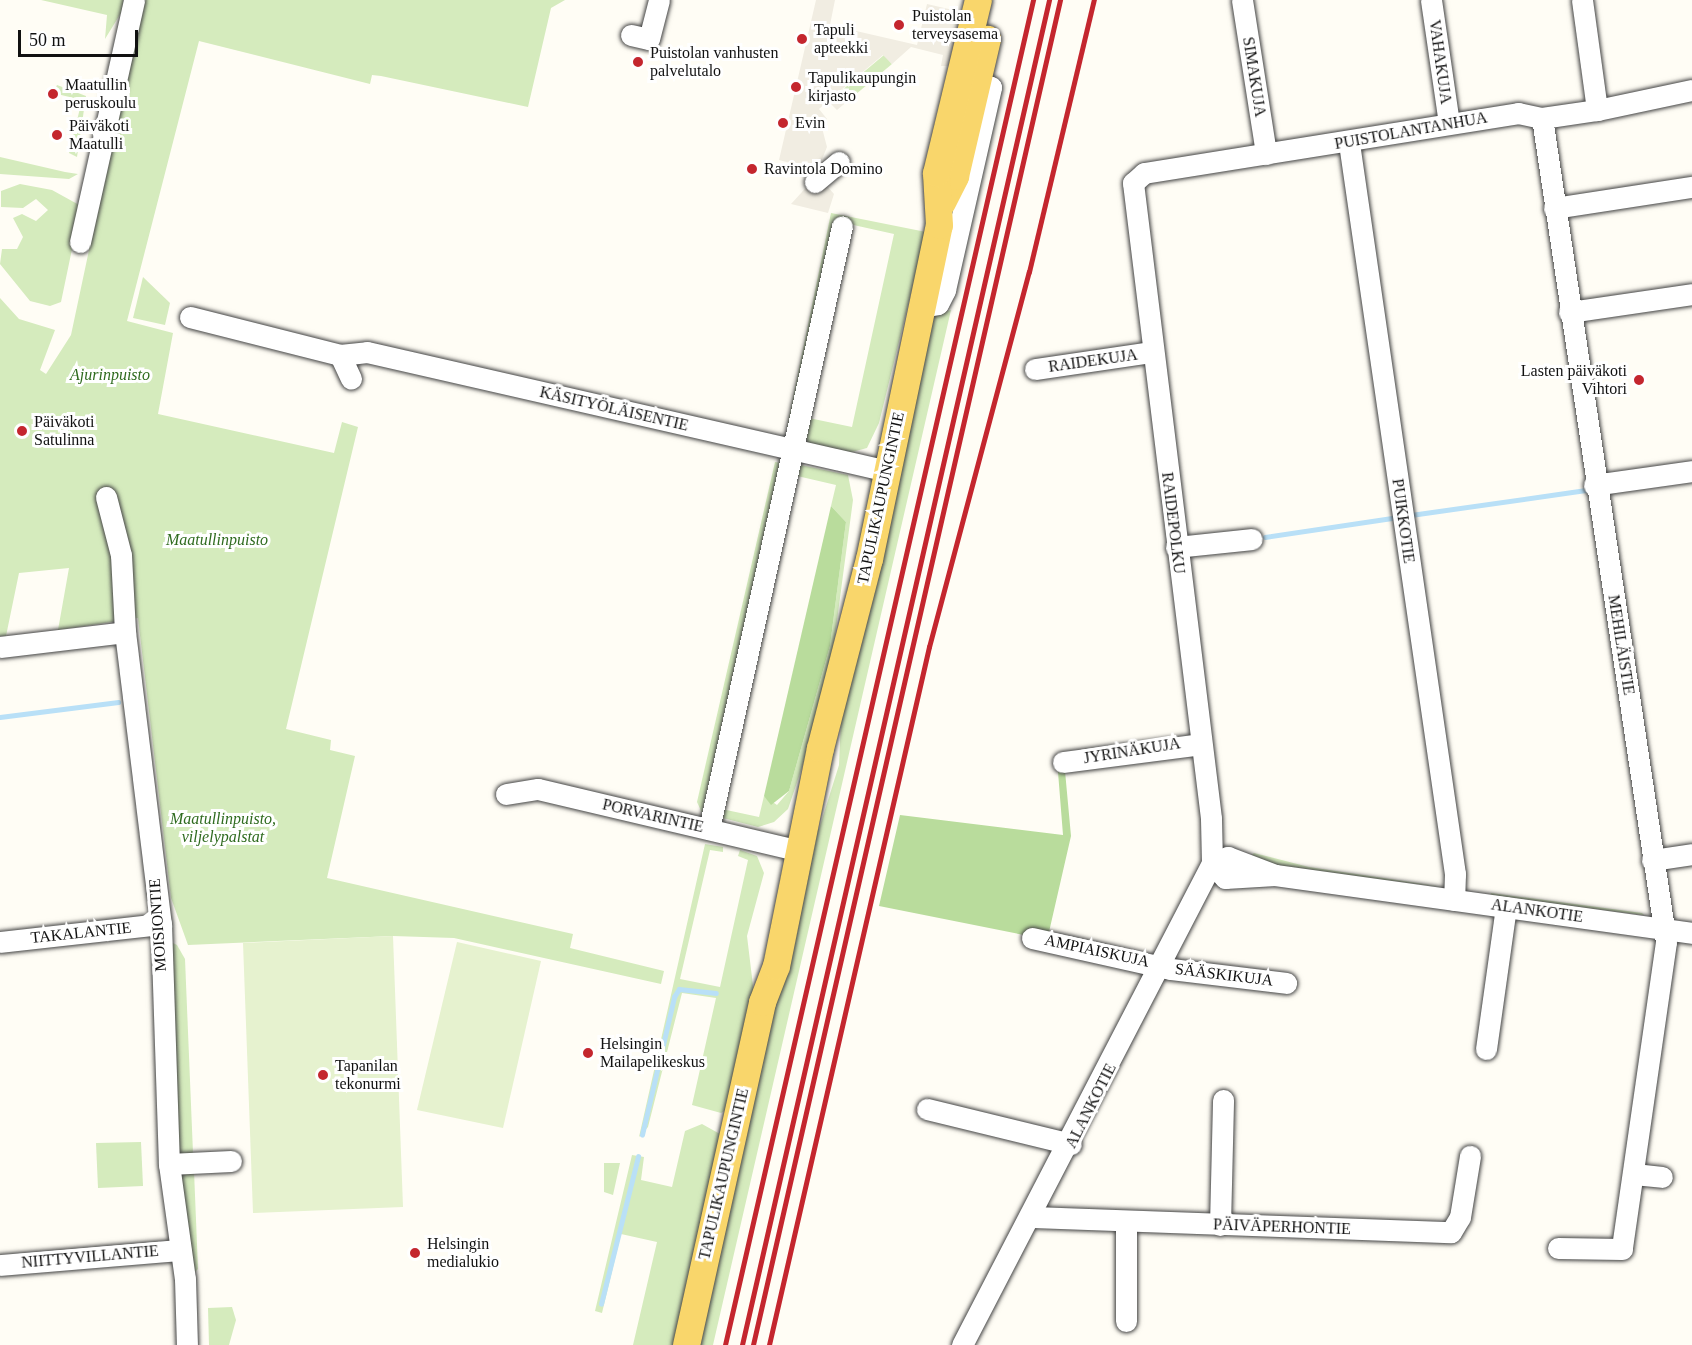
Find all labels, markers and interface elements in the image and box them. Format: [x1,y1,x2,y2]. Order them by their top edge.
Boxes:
place label: Puistolan terveysasema [912,6,998,44]
marker: Puistolan terveysasema [890,16,908,34]
scale bar [21,18,141,56]
street label: VAHAKUJA [1425,19,1455,105]
place label: Tapuli apteekki [814,20,868,58]
text: 50 m [29,30,66,50]
marker: Tapuli apteekki [795,32,809,46]
street label: SIMAKUJA [1238,36,1270,118]
place label: Puistolan vanhusten palvelutalo [650,43,778,81]
marker: Puistolan vanhusten palvelutalo [631,55,645,69]
place label: Tapulikaupungin kirjasto [808,68,916,106]
place label: Maatullin peruskoulu [65,75,136,113]
marker: Tapulikaupungin kirjasto [789,80,803,94]
marker: Maatullin peruskoulu [46,87,60,101]
street label: PUISTOLANTANHUA [1333,108,1489,154]
place label: Evin [795,113,825,133]
place label: Päiväkoti Maatulli [69,116,129,154]
marker: Evin [776,116,790,130]
marker: Päiväkoti Maatulli [50,128,64,142]
place label: Ravintola Domino [764,159,883,179]
marker: Ravintola Domino [745,162,759,176]
street label: RAIDEKUJA [1047,345,1139,377]
place label: Lasten päiväkoti Vihtori [1521,361,1627,399]
park label: Ajurinpuisto [70,365,150,385]
marker: Lasten päiväkoti Vihtori [1632,373,1646,387]
street label: KÄSITYÖLÄISENTIE [538,383,690,435]
street label: TAPULIKAUPUNGINTIE [853,410,909,586]
place label: Päiväkoti Satulinna [34,412,94,450]
marker: Päiväkoti Satulinna [15,424,29,438]
street label: RAIDEPOLKU [1157,471,1189,575]
street label: PUIKKOTIE [1388,477,1418,565]
park label: Maatullinpuisto [166,530,268,550]
street label: MEHILÄISTIE [1604,593,1638,697]
street label: JYRINÄKUJA [1082,734,1182,768]
street label: PORVARINTIE [601,795,705,837]
park label: Maatullinpuisto, viljelypalstat [170,809,276,847]
street label: MOISIONTIE [145,878,171,972]
street label: ALANKOTIE [1490,895,1584,927]
street label: TAKALANTIE [30,918,132,948]
street label: AMPIAISKUJA [1043,931,1151,971]
street label: SÄÄSKIKUJA [1174,959,1274,991]
place label: Helsingin Mailapelikeskus [600,1034,705,1072]
marker: Helsingin Mailapelikeskus [581,1046,595,1060]
place label: Tapanilan tekonurmi [335,1056,401,1094]
street label: ALANKOTIE [1061,1060,1121,1152]
marker: Tapanilan tekonurmi [316,1068,330,1082]
street label: TAPULIKAUPUNGINTIE [695,1086,753,1262]
street label: PÄIVÄPERHONTIE [1213,1215,1351,1239]
place label: Helsingin medialukio [427,1234,499,1272]
street label: NIITTYVILLANTIE [21,1241,159,1273]
marker: Helsingin medialukio [408,1246,422,1260]

